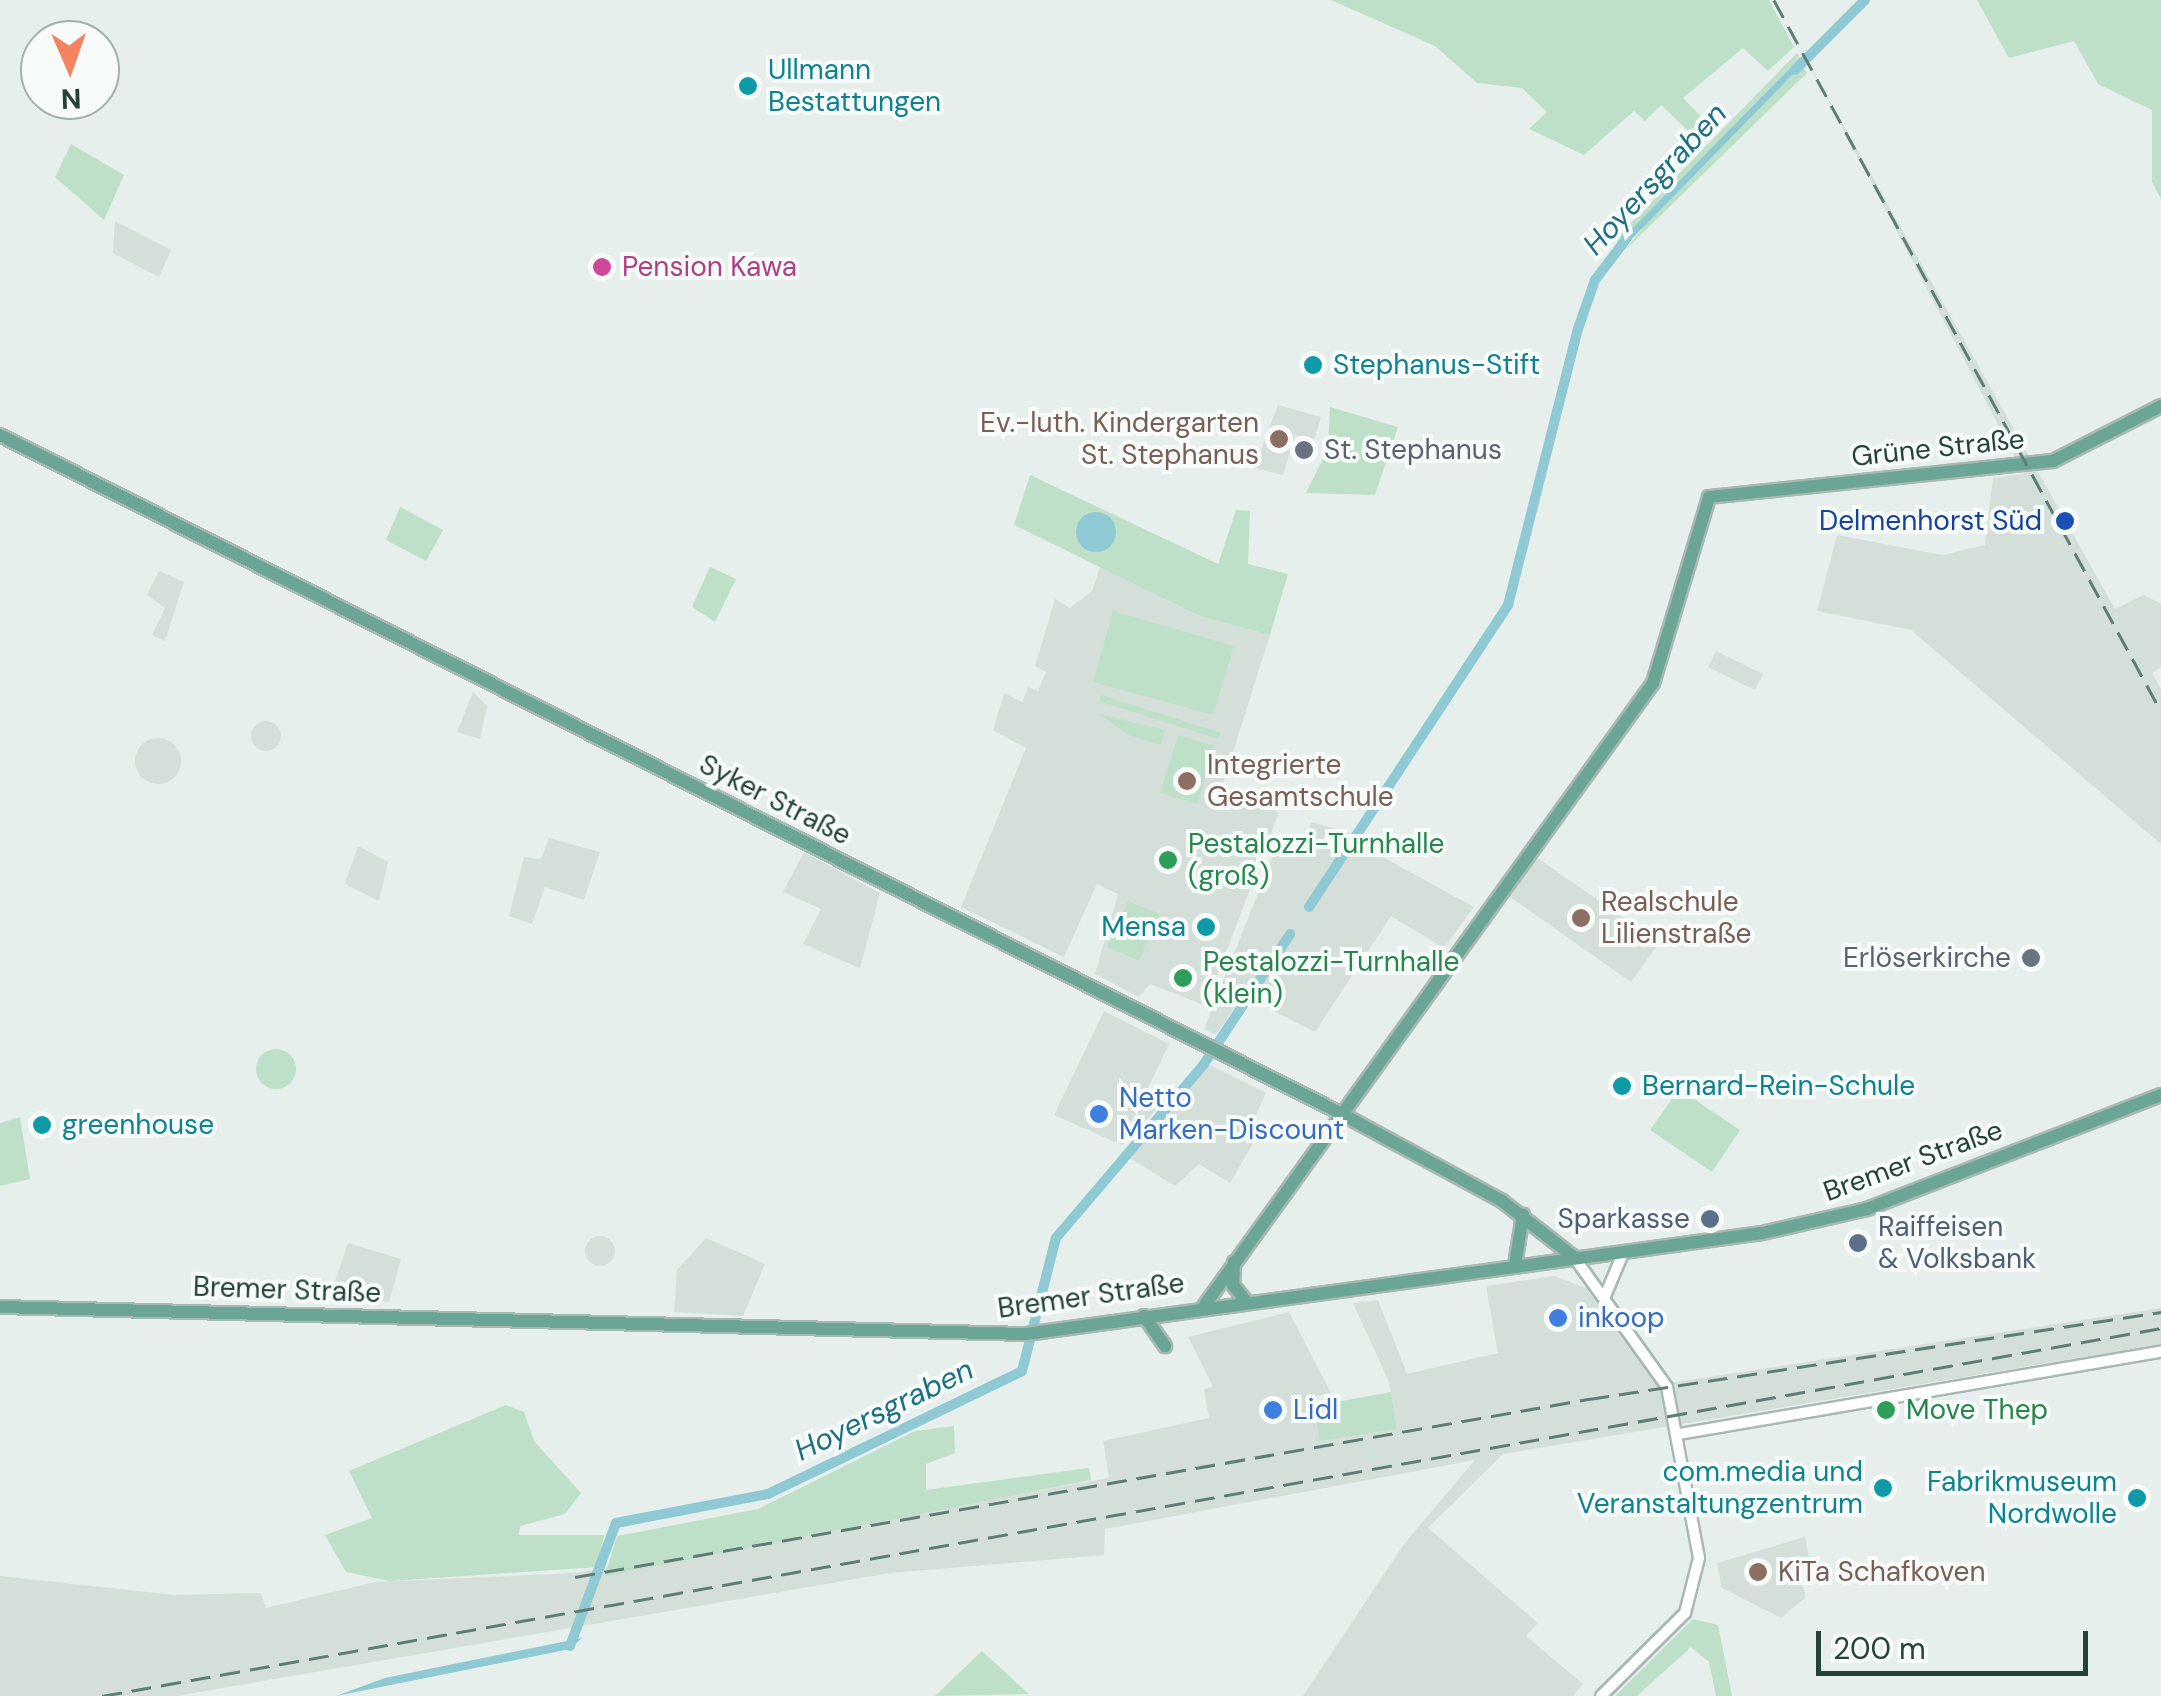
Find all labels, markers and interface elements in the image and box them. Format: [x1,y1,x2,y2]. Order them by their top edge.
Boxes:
north arrow [20,20,120,120]
place label: Ullmann Bestattungen [768,53,941,119]
marker: Ullmann Bestattungen [737,75,759,97]
text: N [60,80,82,117]
water label: Hoyersgraben [1576,96,1734,262]
place label: Pension Kawa [622,250,797,284]
marker: Pension Kawa [591,256,613,278]
place label: Stephanus-Stift [1333,348,1540,382]
marker: Stephanus-Stift [1302,354,1324,376]
place label: Ev.-luth. Kindergarten St. Stephanus [980,406,1259,472]
street label: Grüne Straße [1850,422,2026,474]
marker: Ev.-luth. Kindergarten St. Stephanus [1268,428,1290,450]
place label: St. Stephanus [1324,433,1502,467]
marker: St. Stephanus [1293,439,1315,461]
place label: Delmenhorst Süd [1819,504,2042,538]
marker: Delmenhorst Süd [2052,508,2078,534]
street label: Syker Straße [694,747,856,853]
place label: Integrierte Gesamtschule [1207,748,1394,814]
marker: Integrierte Gesamtschule [1176,770,1198,792]
place label: Pestalozzi-Turnhalle (groß) [1188,827,1444,893]
marker: Pestalozzi-Turnhalle (groß) [1157,849,1179,871]
place label: Realschule Lilienstraße [1601,885,1751,951]
marker: Realschule Lilienstraße [1570,907,1592,929]
place label: Mensa [1101,910,1186,944]
marker: Mensa [1195,916,1217,938]
place label: Erlöserkirche [1843,941,2011,975]
place label: Pestalozzi-Turnhalle (klein) [1203,945,1459,1011]
marker: Erlöserkirche [2020,947,2042,969]
marker: Pestalozzi-Turnhalle (klein) [1172,967,1194,989]
place label: Bernard-Rein-Schule [1642,1069,1915,1103]
marker: Bernard-Rein-Schule [1611,1075,1633,1097]
place label: Netto Marken-Discount [1119,1081,1344,1147]
marker: Netto Marken-Discount [1088,1103,1110,1125]
place label: greenhouse [62,1108,214,1142]
street label: Bremer Straße [1819,1113,2007,1209]
marker: greenhouse [31,1114,53,1136]
place label: Sparkasse [1557,1202,1690,1236]
marker: Sparkasse [1699,1208,1721,1230]
place label: Raiffeisen & Volksbank [1878,1210,2036,1276]
marker: Raiffeisen & Volksbank [1847,1232,1869,1254]
street label: Bremer Straße [996,1266,1186,1326]
street label: Bremer Straße [192,1270,382,1310]
place label: inkoop [1578,1301,1665,1335]
marker: inkoop [1547,1307,1569,1329]
water label: Hoyersgraben [789,1351,979,1469]
place label: Lidl [1293,1393,1338,1427]
place label: Move Thep [1906,1393,2048,1427]
marker: Lidl [1262,1399,1284,1421]
marker: Move Thep [1875,1399,1897,1421]
place label: com.media und Veranstaltungzentrum [1577,1455,1863,1521]
place label: Fabrikmuseum Nordwolle [1927,1465,2117,1531]
marker: com.media und Veranstaltungzentrum [1872,1477,1894,1499]
marker: Fabrikmuseum Nordwolle [2126,1487,2148,1509]
place label: KiTa Schafkoven [1778,1555,1986,1589]
marker: KiTa Schafkoven [1747,1561,1769,1583]
scale bar [1821,1611,2094,1673]
text: 200 m [1833,1629,1926,1668]

